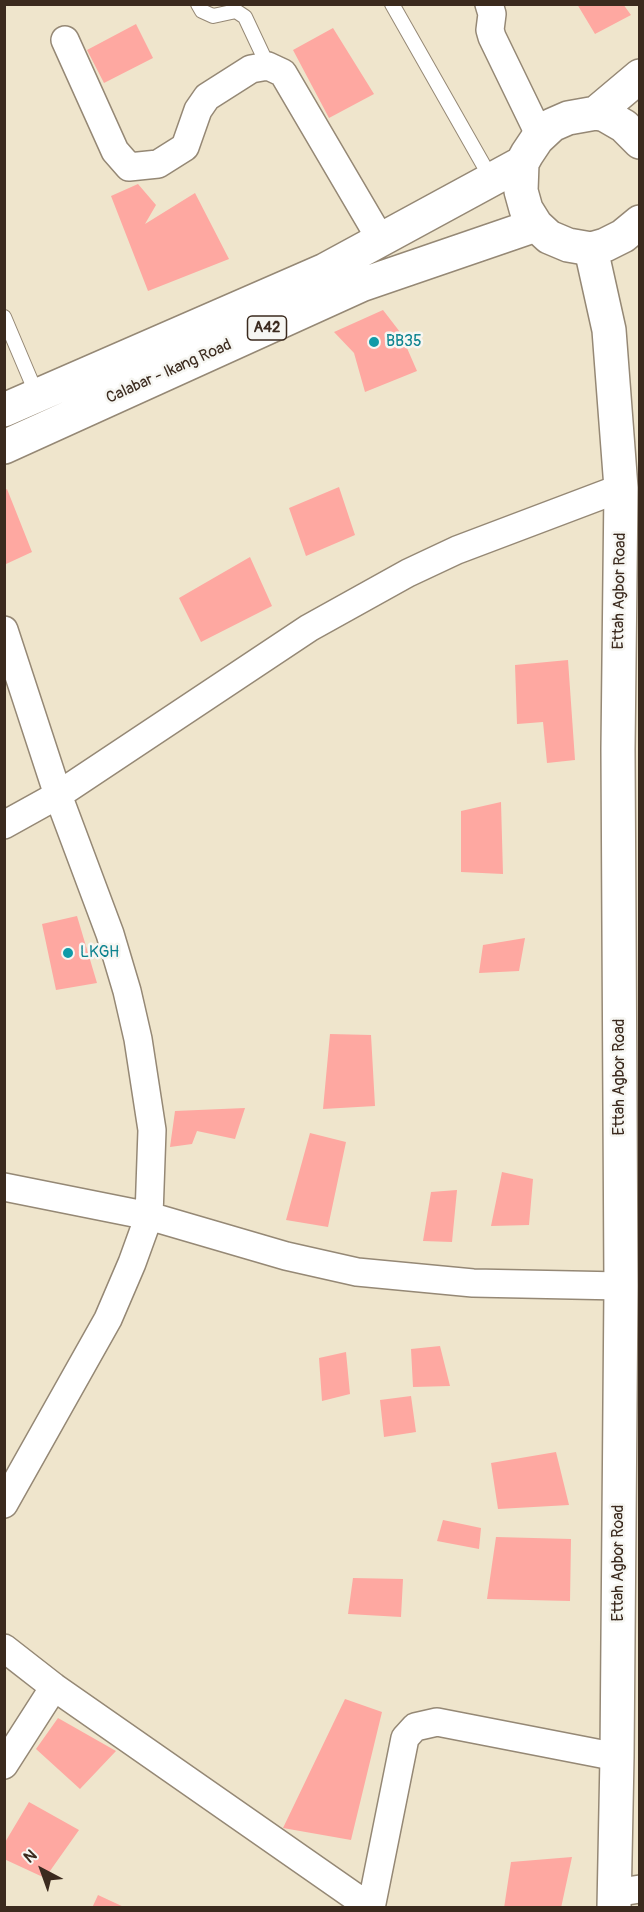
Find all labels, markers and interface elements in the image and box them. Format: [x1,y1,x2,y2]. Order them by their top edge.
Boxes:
road number: A42 [248,316,286,340]
place label: BB35 [386,332,422,352]
marker: BB35 [367,335,381,349]
street label: Calabar - Ikang Road [103,336,235,408]
street label: Ettah Agbor Road [609,532,631,650]
place label: LKGH [80,943,119,963]
marker: LKGH [61,946,75,960]
street label: Ettah Agbor Road [610,1019,630,1135]
street label: Ettah Agbor Road [609,1505,629,1621]
north arrow [12,1840,72,1900]
text: N [20,1845,41,1868]

